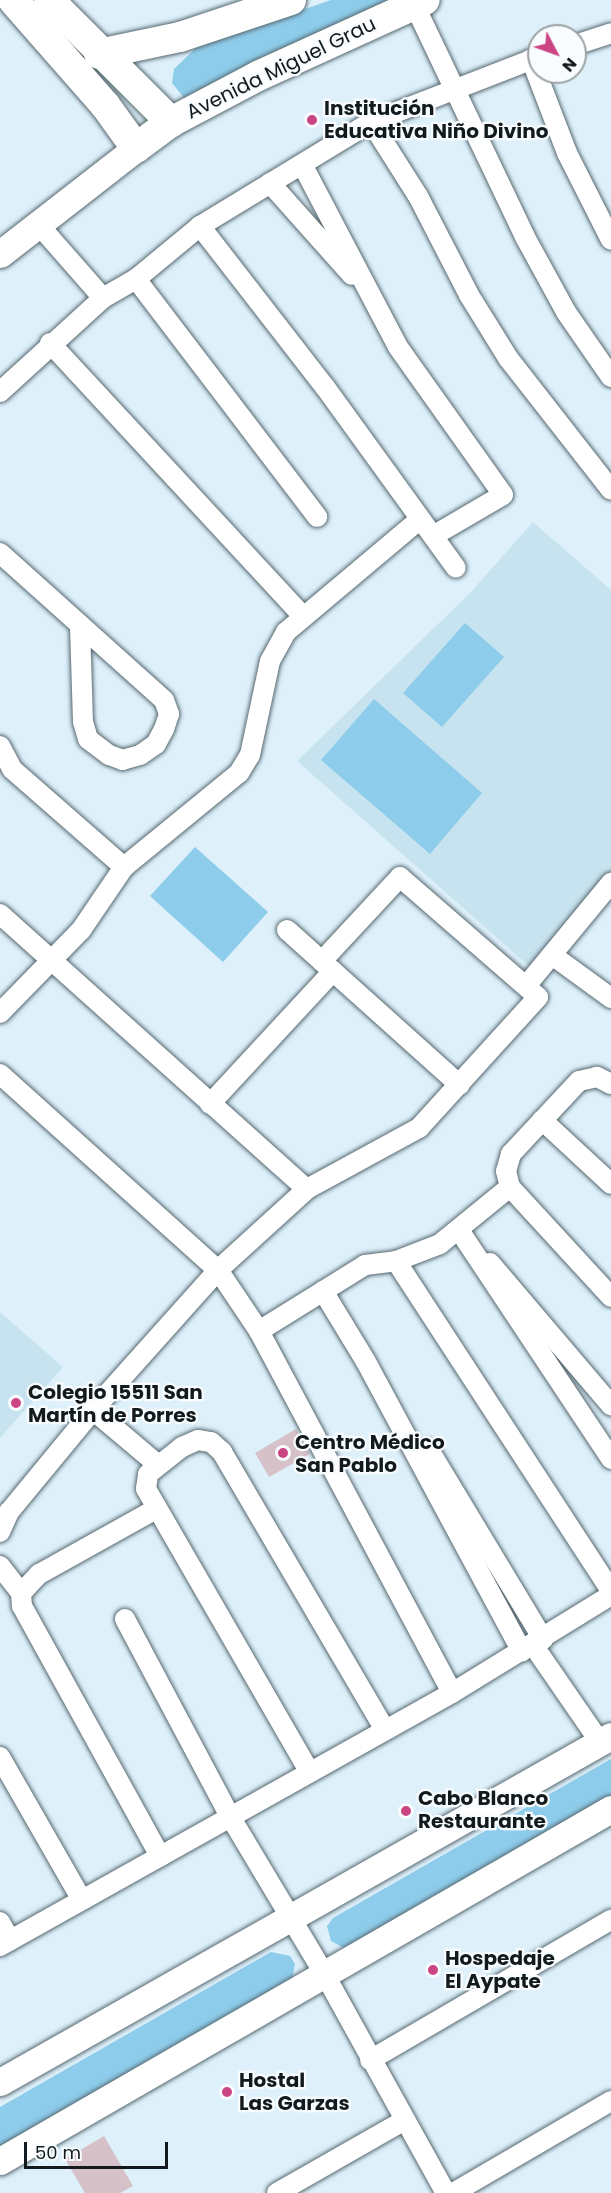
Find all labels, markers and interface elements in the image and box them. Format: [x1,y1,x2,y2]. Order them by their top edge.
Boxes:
street label: Avenida Miguel Grau [182,12,380,124]
north arrow [527,24,587,84]
text: N [557,53,582,77]
place label: Institución Educativa Niño Divino [324,96,548,143]
marker: Institución Educativa Niño Divino [305,113,319,127]
place label: Colegio 15511 San Martín de Porres [28,1380,203,1427]
marker: Colegio 15511 San Martín de Porres [9,1396,23,1410]
place label: Centro Médico San Pablo [295,1430,445,1477]
marker: Centro Médico San Pablo [276,1446,290,1460]
place label: Cabo Blanco Restaurante [418,1787,548,1834]
marker: Cabo Blanco Restaurante [399,1804,413,1818]
place label: Hospedaje El Aypate [445,1946,555,1993]
marker: Hospedaje El Aypate [426,1963,440,1977]
place label: Hostal Las Garzas [239,2068,350,2115]
marker: Hostal Las Garzas [220,2085,234,2099]
scale bar [27,2130,171,2168]
text: 50 m [35,2140,81,2165]

